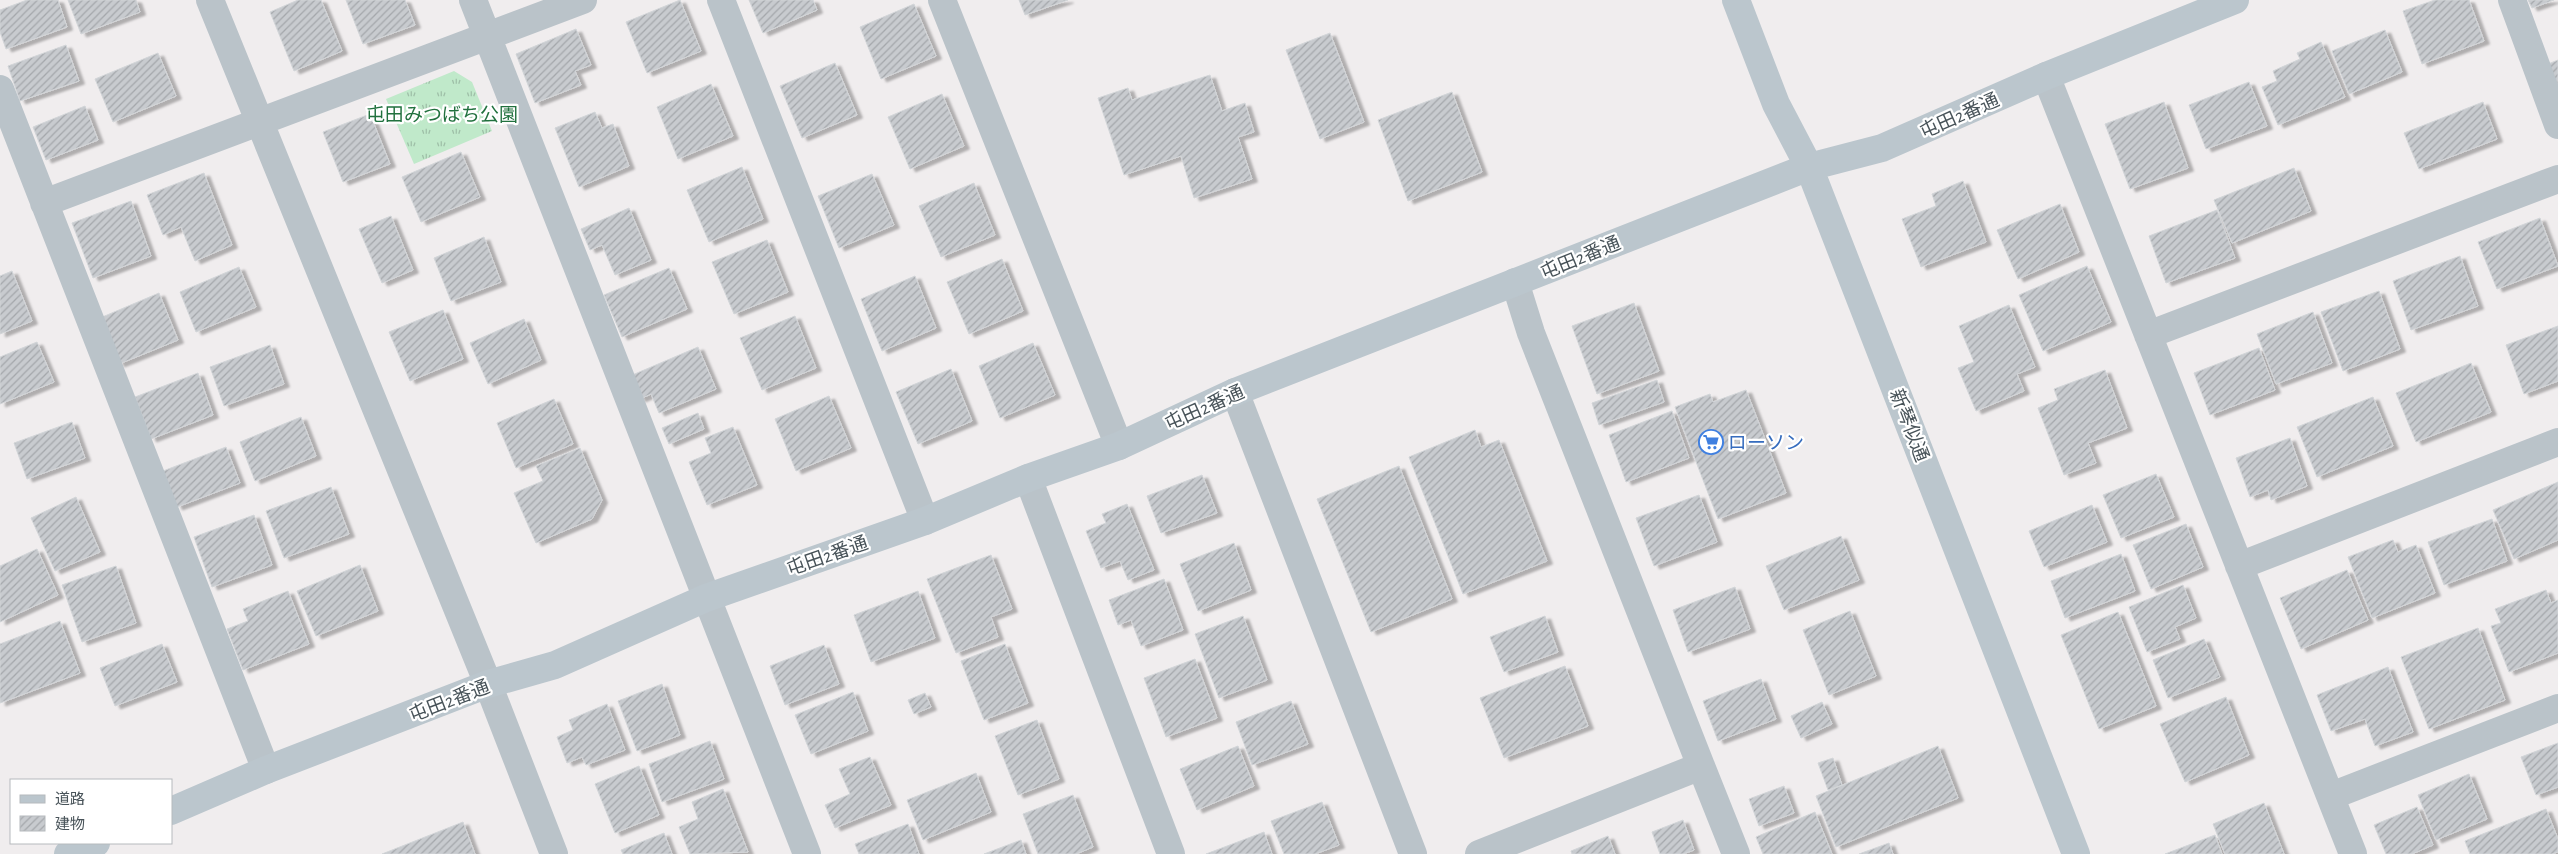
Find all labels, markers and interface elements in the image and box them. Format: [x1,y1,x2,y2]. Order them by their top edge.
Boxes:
street label: 屯田2番通 [1917,90,2002,142]
park label: 屯田みつばち公園 [366,105,518,125]
street label: 屯田2番通 [1537,233,1623,283]
street label: 屯田2番通 [1162,382,1247,434]
street label: 新琴似通 [1886,386,1932,464]
supermarket icon: ローソン [1698,429,1724,455]
place label: ローソン [1728,434,1804,453]
street label: 屯田2番通 [784,533,871,579]
street label: 屯田2番通 [406,676,492,725]
legend [10,779,172,844]
text: 道路 [55,791,85,807]
text: 建物 [55,816,85,832]

